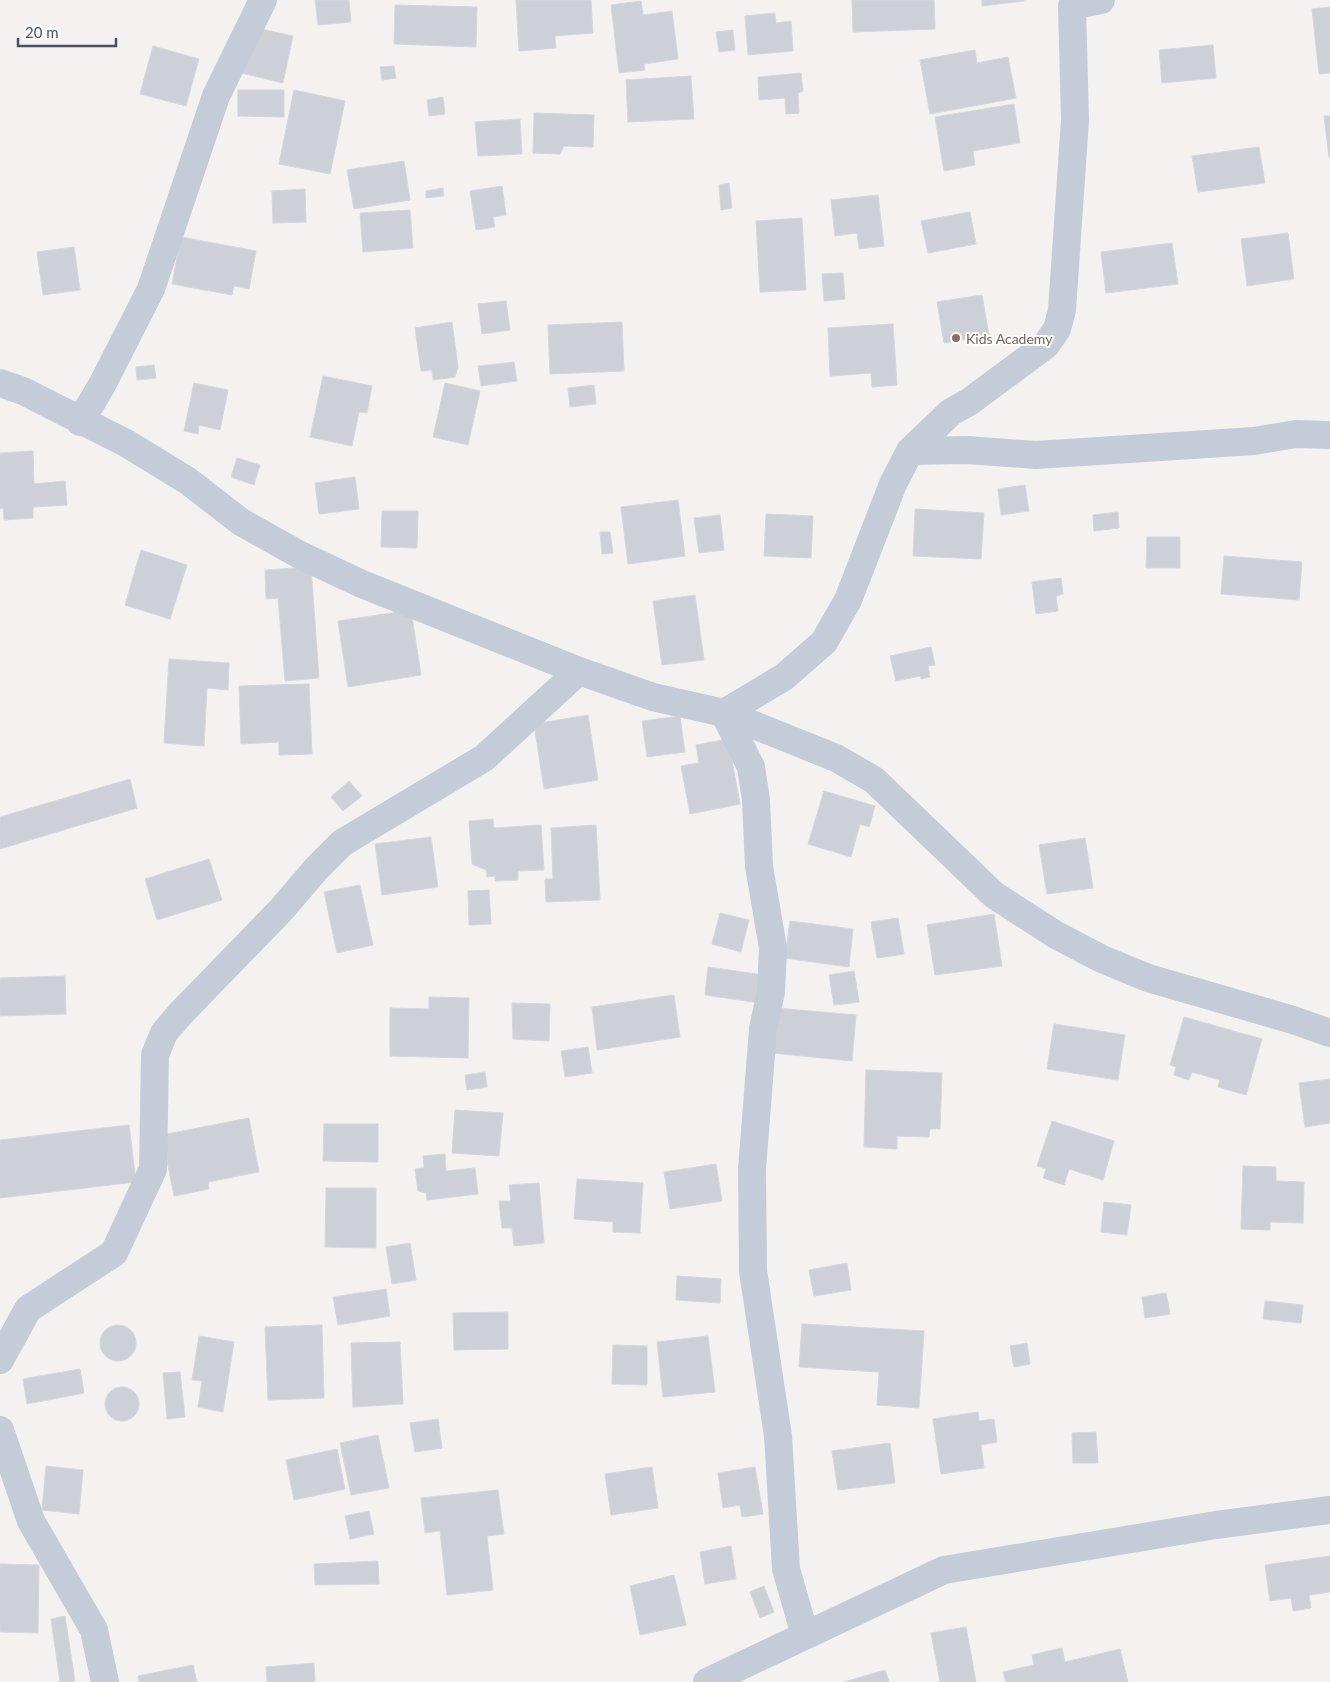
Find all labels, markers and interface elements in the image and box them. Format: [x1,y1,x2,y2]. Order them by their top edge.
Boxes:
scale bar [18,15,115,47]
text: 20 m [25,23,59,41]
place label: Kids Academy [966,330,1053,347]
marker: Kids Academy [950,332,962,344]

